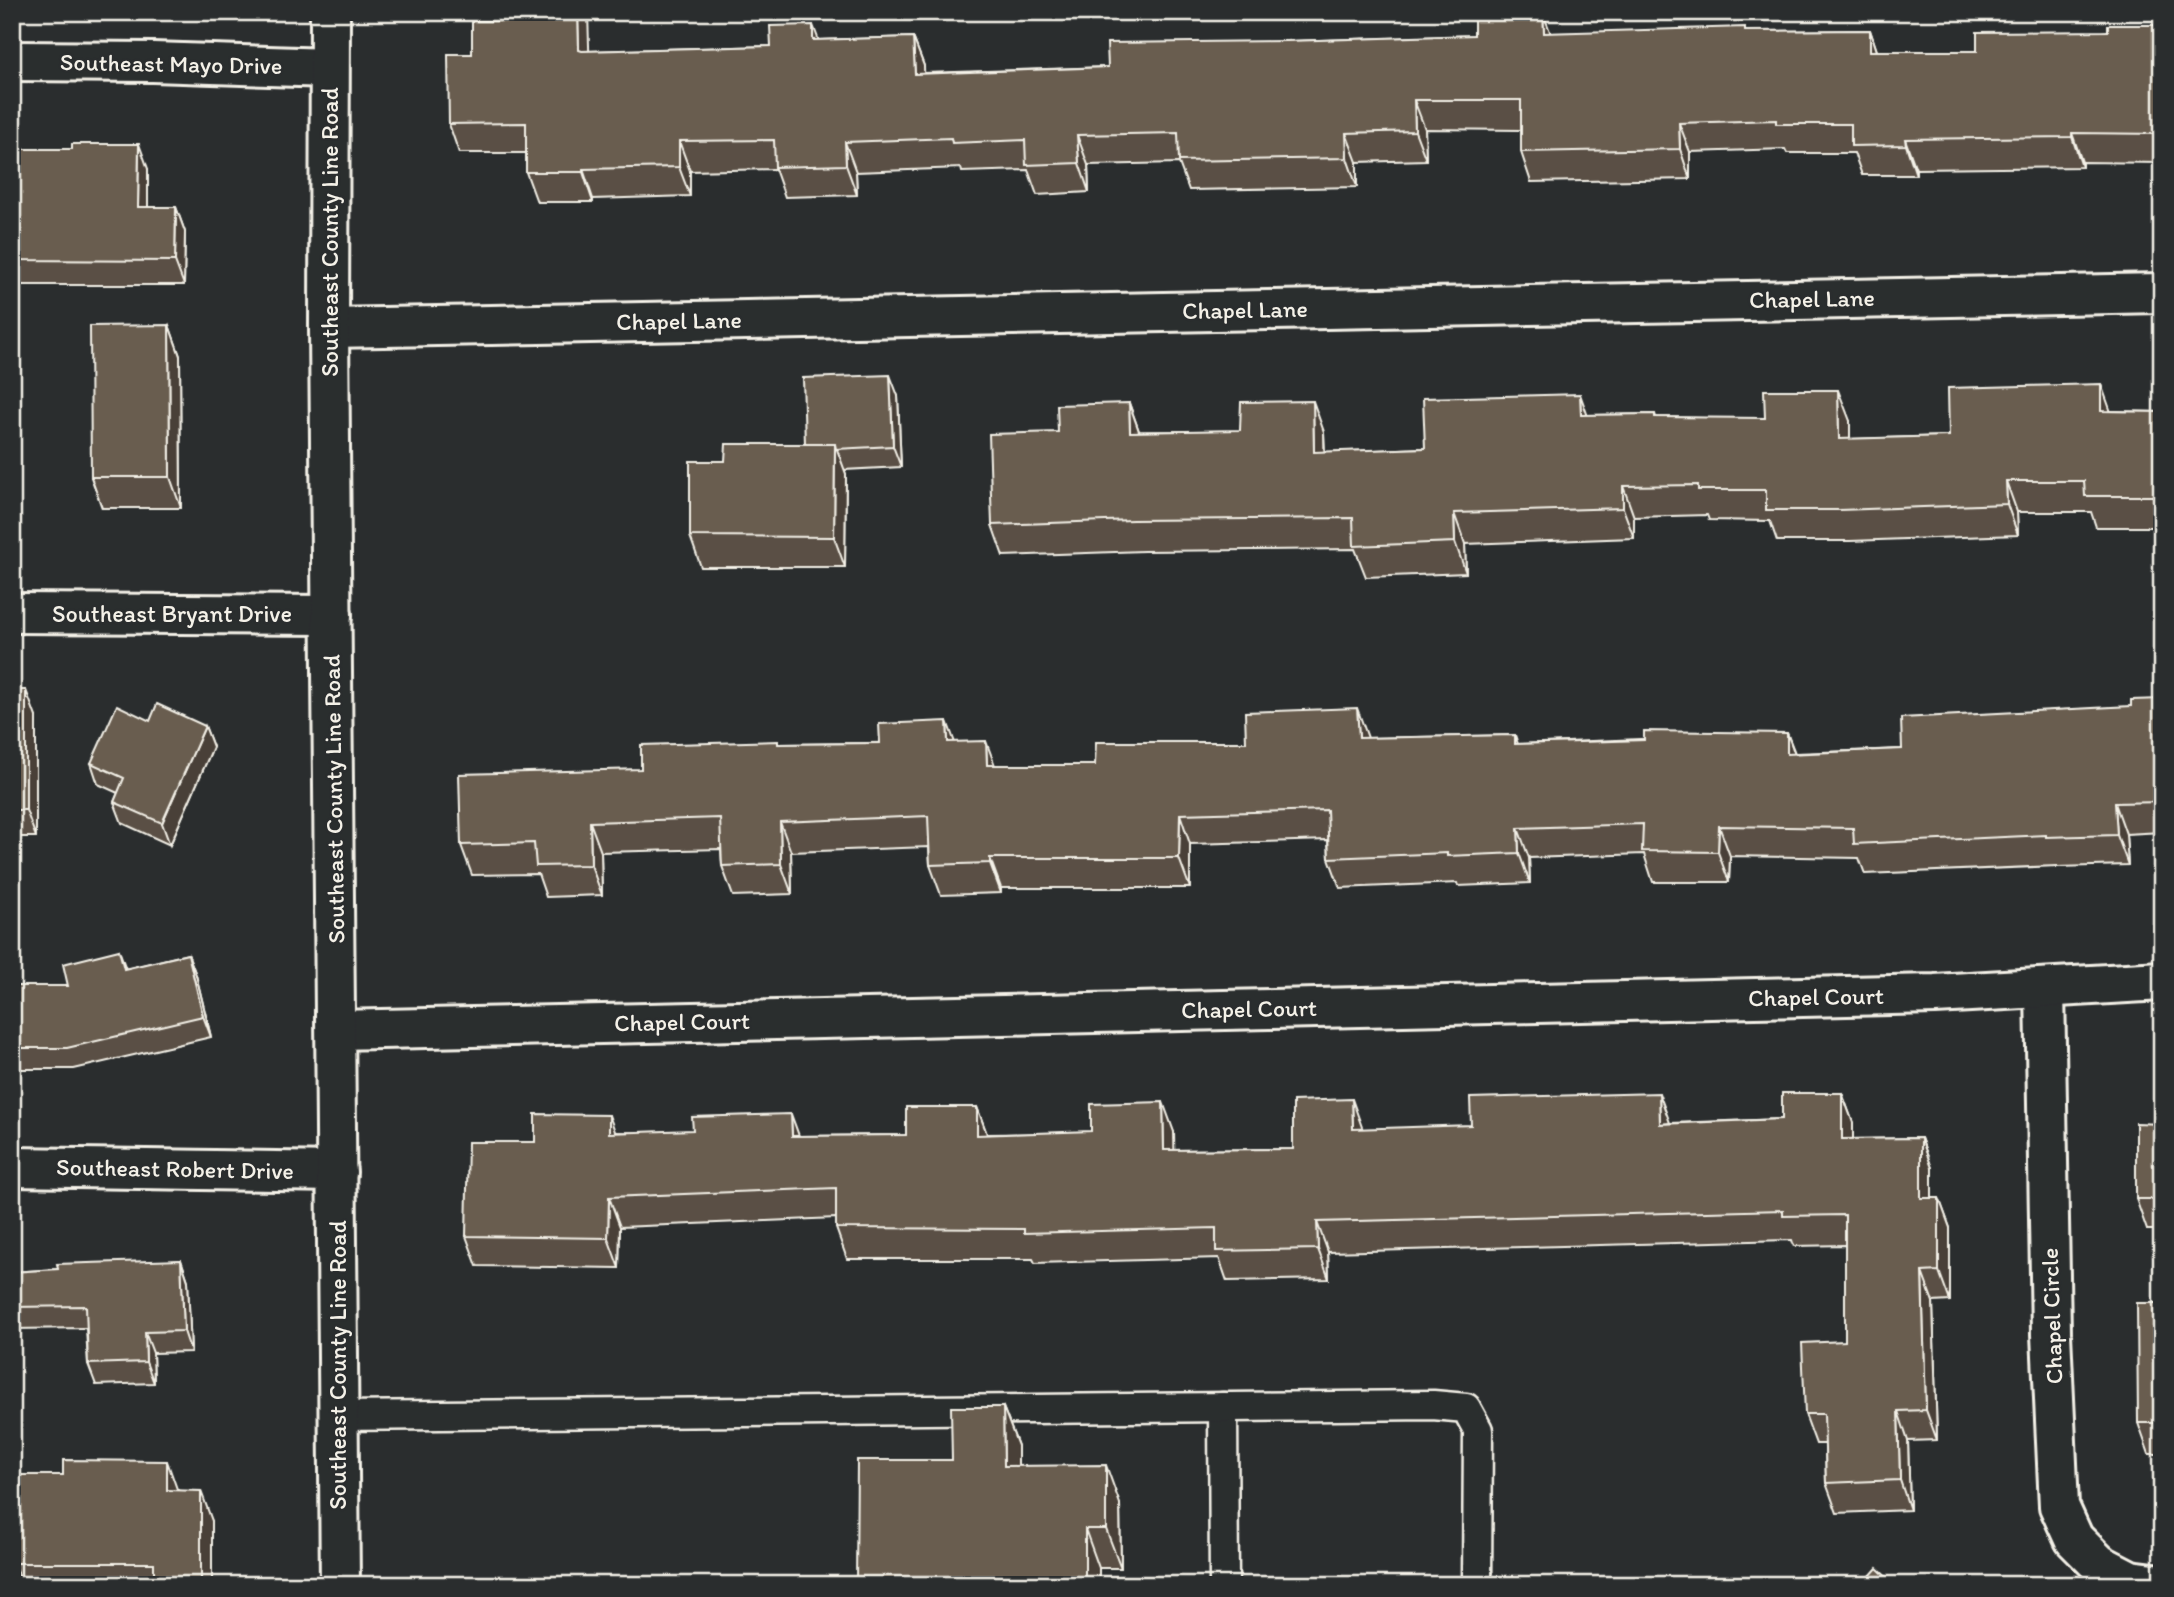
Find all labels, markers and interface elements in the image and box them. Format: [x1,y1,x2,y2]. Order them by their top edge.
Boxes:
street label: Southeast Mayo Drive [60,47,282,80]
street label: Southeast County Line Road [315,87,344,377]
street label: Chapel Lane [1749,283,1875,314]
street label: Chapel Lane [1182,294,1308,325]
street label: Chapel Lane [616,305,742,336]
street label: Southeast Bryant Drive [52,599,292,628]
street label: Southeast County Line Road [316,654,351,944]
street label: Chapel Court [1748,981,1884,1012]
street label: Chapel Court [1181,993,1317,1024]
street label: Chapel Court [614,1006,750,1037]
street label: Southeast Robert Drive [56,1152,294,1185]
street label: Southeast County Line Road [323,1220,352,1510]
street label: Chapel Circle [2035,1247,2068,1385]

